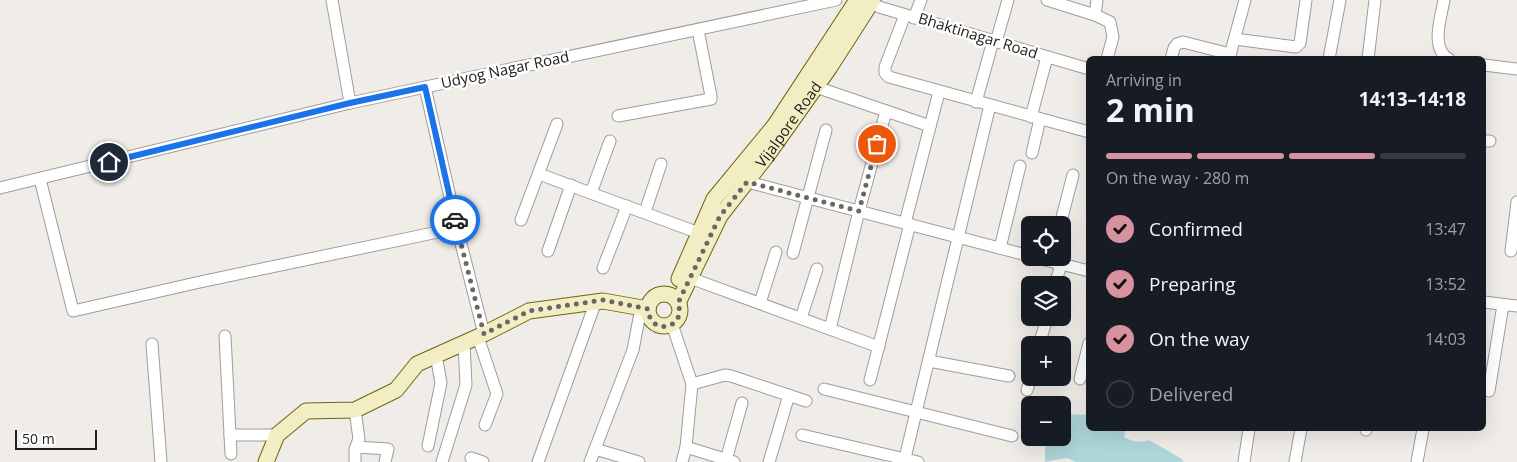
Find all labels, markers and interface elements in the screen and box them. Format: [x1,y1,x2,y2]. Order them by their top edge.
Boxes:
street label: Bhaktinagar Road [916,7,1041,63]
street label: Udyog Nagar Road [439,46,571,92]
text: Arriving in [1106,69,1182,91]
street label: Vijalpore Road [750,77,826,171]
text: 14:13–14:18 [1359,86,1466,112]
text: 2 min [1106,88,1195,131]
pin [856,123,898,165]
icon: bag [863,130,891,158]
pin [88,141,130,183]
icon: home [95,148,123,176]
text: On the way · 280 m [1106,167,1249,189]
courier [430,195,480,245]
icon: car [441,206,469,234]
icon: check [1106,215,1134,243]
map controls [1021,216,1071,446]
button: locate [1021,216,1071,266]
text: Confirmed [1149,216,1243,242]
text: 13:47 [1425,218,1466,240]
icon: check [1106,270,1134,298]
text: Preparing [1149,271,1236,297]
text: 13:52 [1425,273,1466,295]
button: layers [1021,276,1071,326]
icon: check [1106,325,1134,353]
text: On the way [1149,326,1249,352]
text: 14:03 [1425,328,1466,350]
button: + [1021,336,1071,386]
text: Delivered [1149,381,1233,407]
button: − [1021,396,1071,446]
scale bar [15,427,98,450]
text: 50 m [22,429,55,448]

